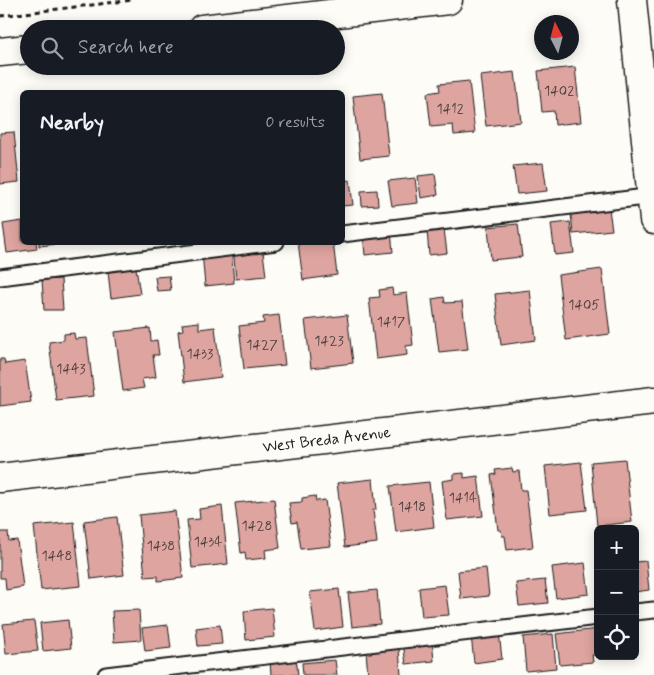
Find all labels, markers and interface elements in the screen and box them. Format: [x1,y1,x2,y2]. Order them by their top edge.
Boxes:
north arrow [534,15,579,60]
search box [20,20,345,75]
icon: search [38,34,66,62]
text: Search here [78,35,174,60]
house number: 1402 [544,82,574,100]
house number: 1412 [436,100,464,118]
text: Nearby [40,109,104,137]
text: 0 results [265,112,325,133]
house number: 1405 [568,296,600,314]
house number: 1417 [377,313,406,331]
house number: 1423 [314,332,344,350]
house number: 1427 [246,336,278,354]
house number: 1433 [187,345,213,363]
house number: 1443 [56,360,86,378]
street label: West Breda Avenue [262,422,392,457]
house number: 1414 [449,489,477,507]
house number: 1418 [398,498,426,516]
house number: 1428 [242,517,273,535]
map controls [594,525,639,660]
button: + [594,525,639,570]
house number: 1434 [194,533,222,551]
house number: 1438 [147,537,175,555]
house number: 1448 [42,547,72,565]
button: − [594,570,639,615]
button: locate [594,615,639,660]

